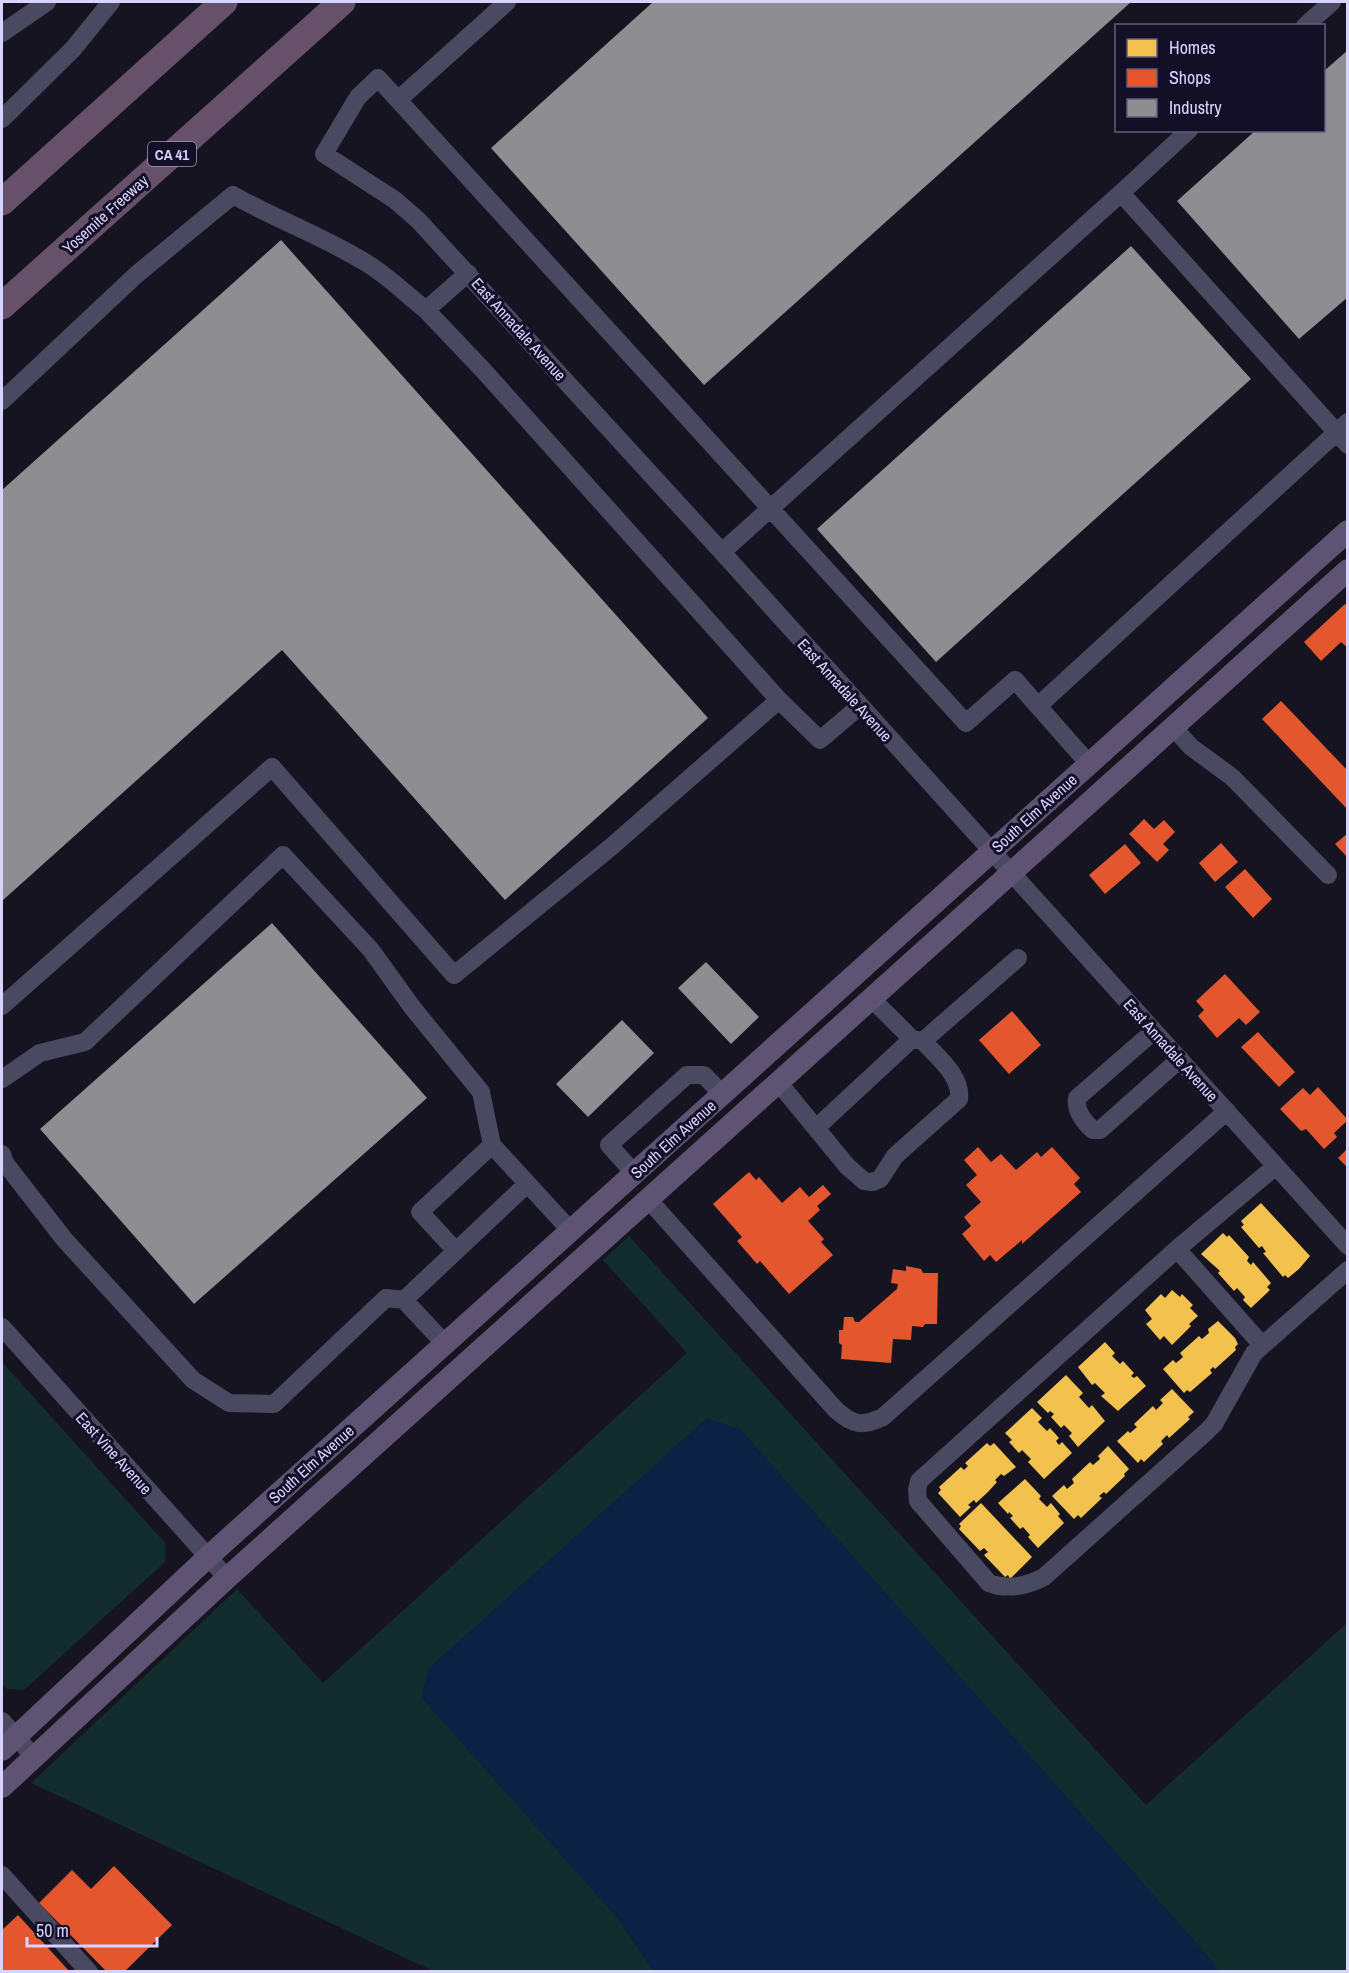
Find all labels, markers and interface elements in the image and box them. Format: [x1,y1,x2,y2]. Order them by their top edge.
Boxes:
legend [1115,24,1325,132]
text: Homes [1169,35,1216,60]
text: Shops [1169,65,1211,90]
text: Industry [1169,95,1222,120]
road number: CA 41 [148,142,196,166]
street label: Yosemite Freeway [57,169,153,258]
street label: East Annadale Avenue [467,273,571,385]
street label: East Annadale Avenue [793,634,897,746]
street label: South Elm Avenue [987,769,1081,857]
street label: East Annadale Avenue [1119,994,1223,1106]
street label: South Elm Avenue [626,1095,720,1183]
street label: East Vine Avenue [71,1407,157,1499]
street label: South Elm Avenue [264,1420,358,1508]
scale bar [27,1910,158,1948]
text: 50 m [36,1918,69,1943]

